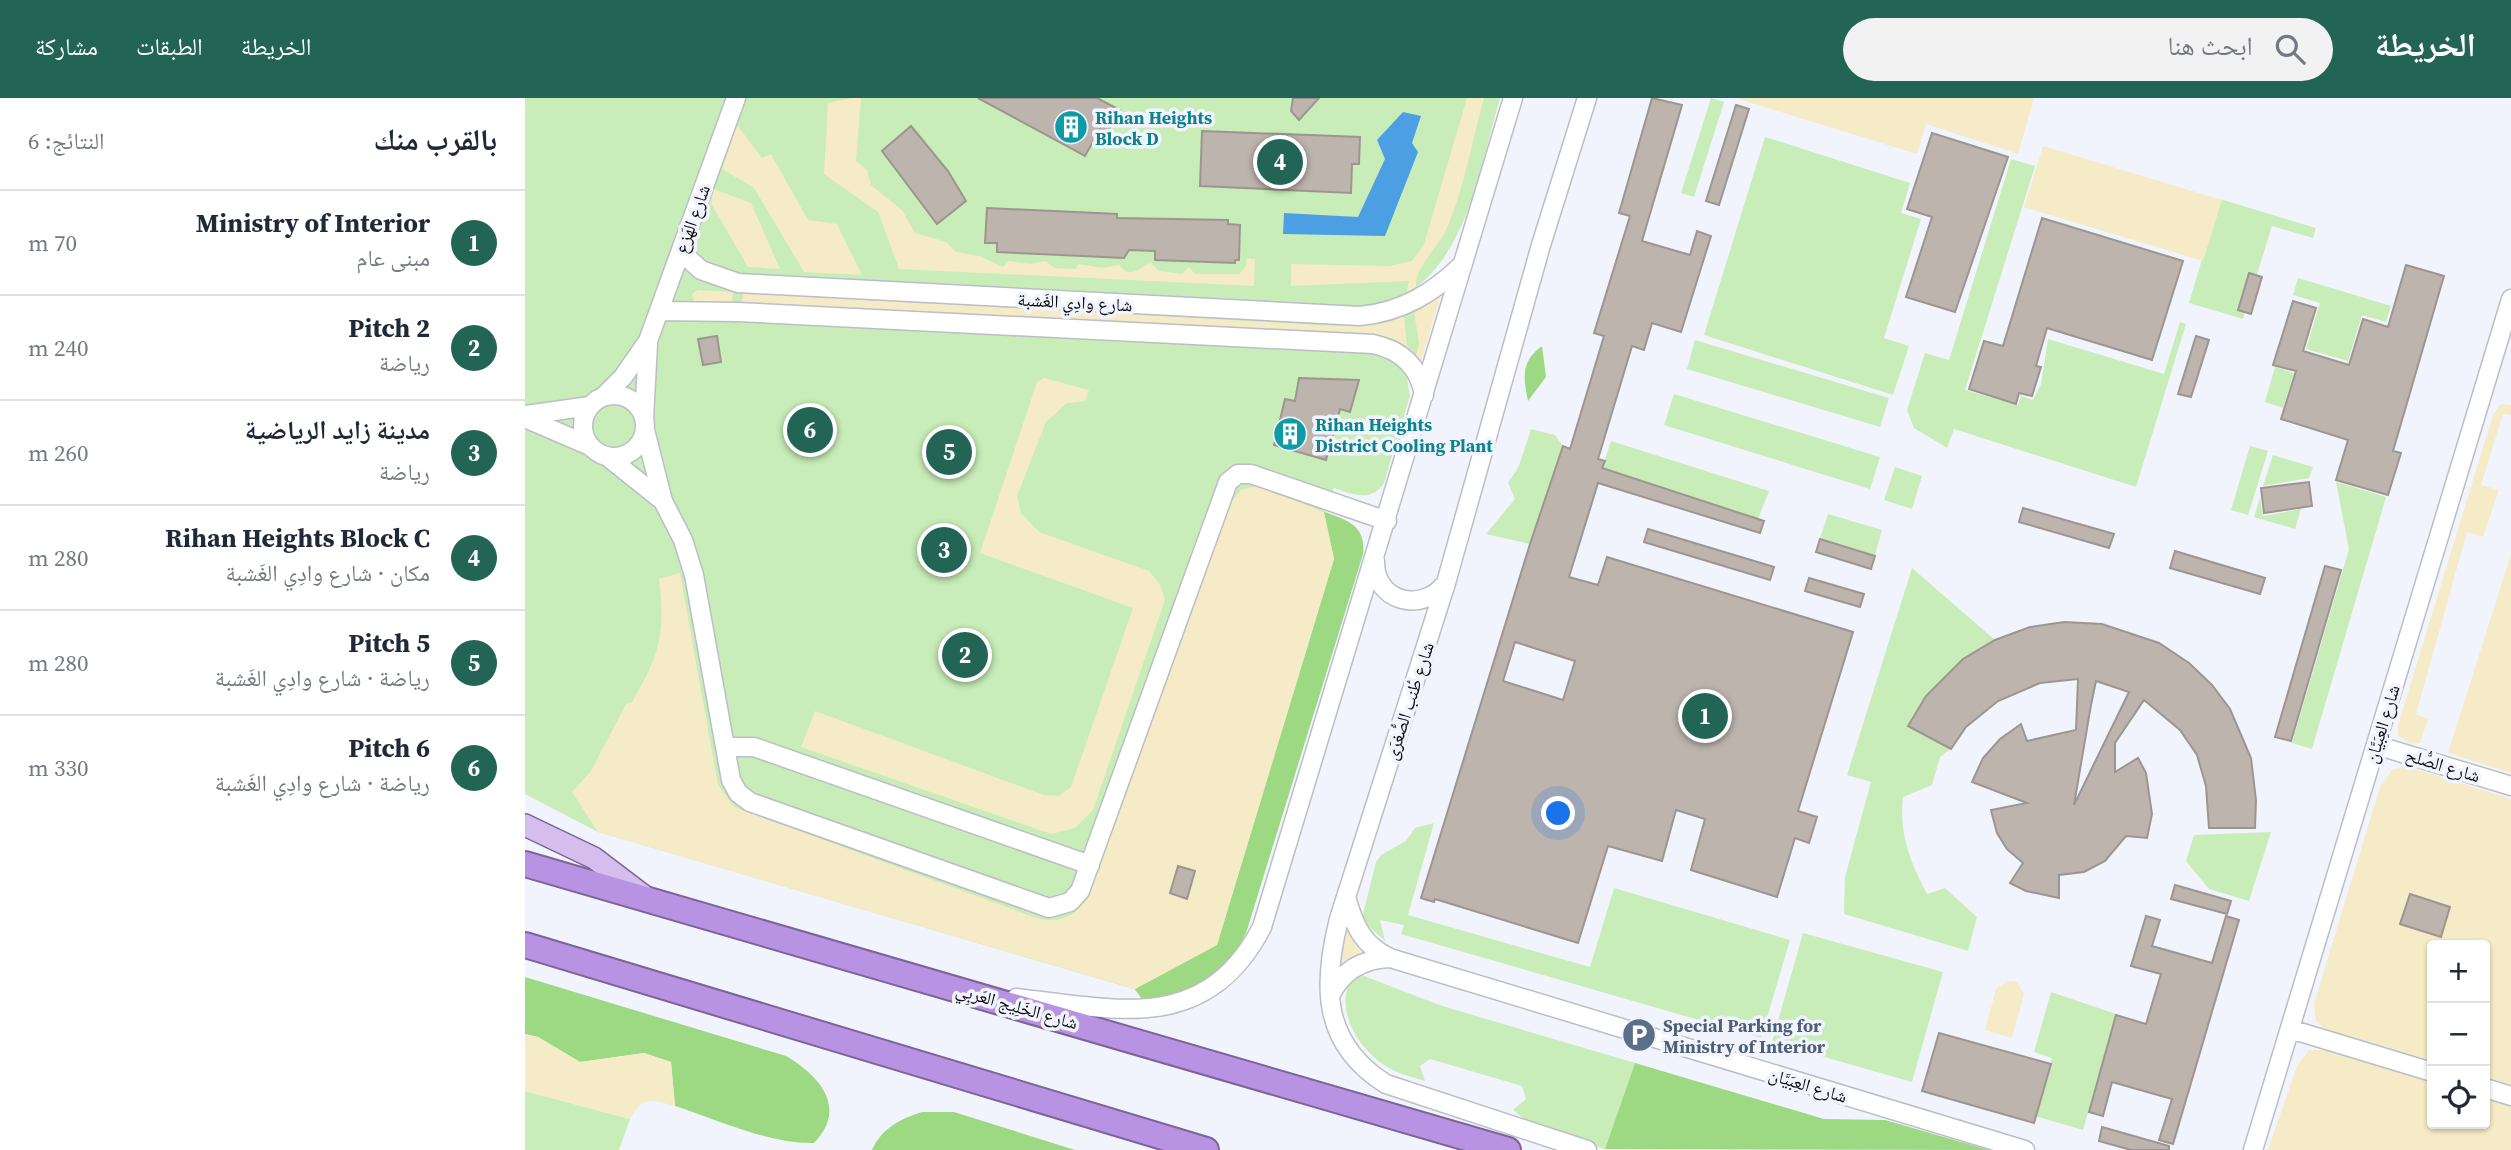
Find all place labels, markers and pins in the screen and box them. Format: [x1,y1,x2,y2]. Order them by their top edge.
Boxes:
place label: Rihan Heights Block D [1095,105,1212,151]
building icon: Rihan Heights Block D [1052,108,1090,146]
pin: 4 [1257,136,1303,188]
pin: 6 [787,404,833,456]
place label: Rihan Heights District Cooling Plant [1315,412,1493,458]
building icon: Rihan Heights District Cooling Plant [1271,415,1309,453]
pin: 5 [926,426,972,478]
pin: 3 [921,524,967,576]
pin: 2 [942,629,988,681]
pin: 1 [1682,690,1728,742]
place label: Special Parking for Ministry of Interior [1663,1013,1826,1059]
parking icon: Special Parking for Ministry of Interior [1620,1016,1658,1054]

